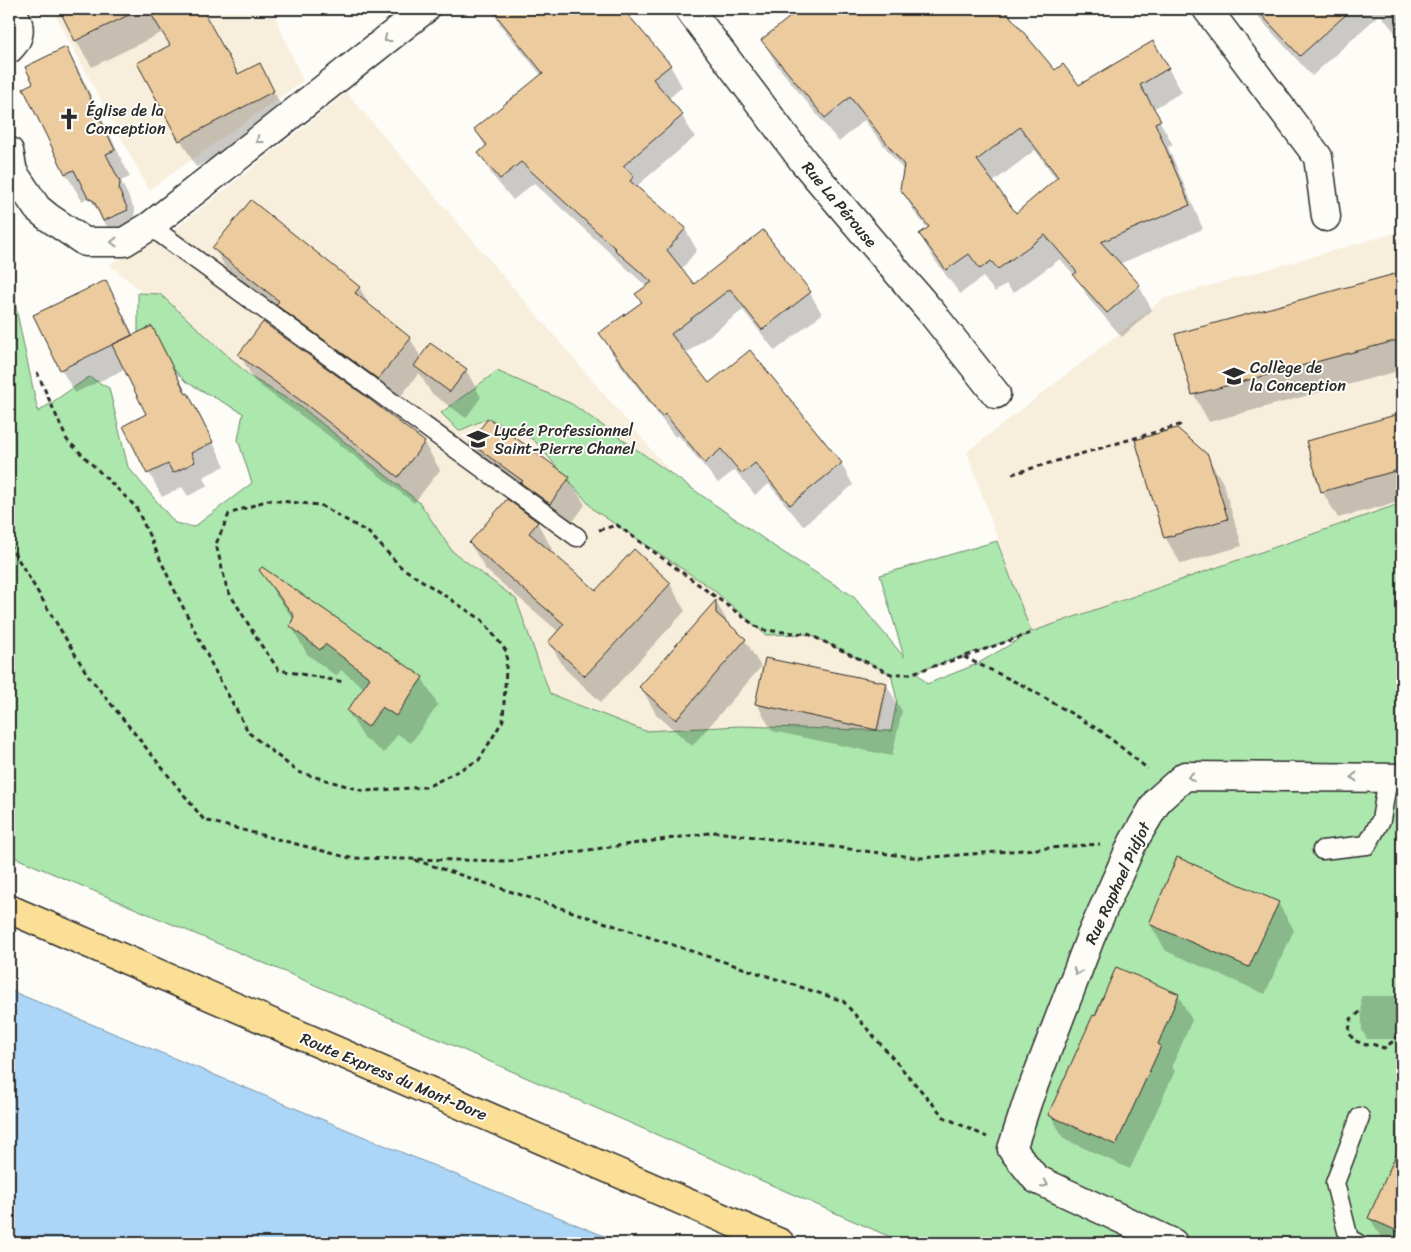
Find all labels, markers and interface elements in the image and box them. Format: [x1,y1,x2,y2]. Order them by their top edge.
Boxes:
one-way arrow [383,33,393,42]
place label: Église de la Conception [86,96,166,143]
church icon: Église de la Conception [56,106,82,132]
one-way arrow [256,134,265,142]
street label: Rue La Pérouse [794,154,885,254]
one-way arrow [110,237,118,247]
place label: Collège de la Conception [1250,353,1346,400]
school or university icon: Collège de la Conception [1221,363,1247,389]
place label: Lycée Professionnel Saint-Pierre Chanel [494,416,635,463]
school or university icon: Lycée Professionnel Saint-Pierre Chanel [465,426,491,452]
one-way arrow [1187,771,1195,782]
one-way arrow [1349,772,1357,783]
street label: Rue Raphael Pidjot [1076,817,1159,949]
one-way arrow [1073,967,1083,976]
street label: Route Express du Mont-Dore [296,1024,492,1129]
one-way arrow [1040,1177,1049,1188]

